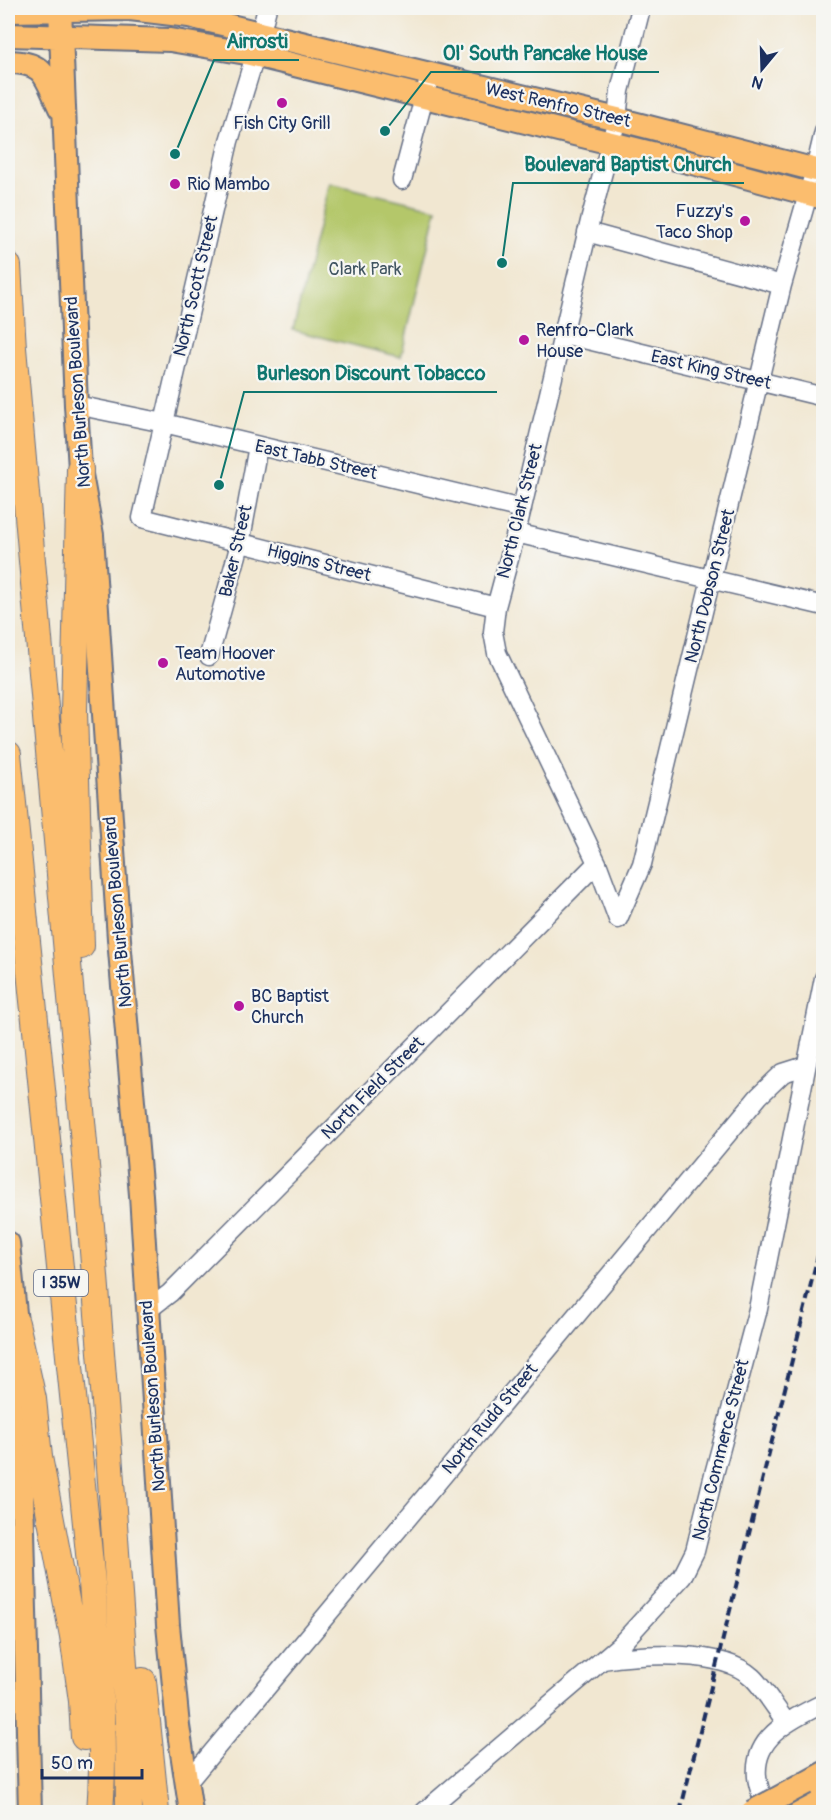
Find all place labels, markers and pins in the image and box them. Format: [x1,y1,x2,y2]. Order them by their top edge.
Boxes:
callout: Airrosti [214,22,299,60]
callout: Ol' South Pancake House [431,34,659,72]
marker: Fish City Grill [275,96,289,110]
place label: Fish City Grill [233,112,331,135]
callout: Boulevard Baptist Church [513,145,744,183]
place label: Rio Mambo [187,173,270,196]
marker: Rio Mambo [168,177,182,191]
place label: Fuzzy's Taco Shop [656,200,733,244]
marker: Fuzzy's Taco Shop [738,214,752,228]
place label: Renfro-Clark House [536,319,634,363]
marker: Renfro-Clark House [517,333,531,347]
callout: Burleson Discount Tobacco [244,354,497,392]
place label: Team Hoover Automotive [175,642,276,686]
marker: Team Hoover Automotive [156,656,170,670]
place label: BC Baptist Church [251,985,330,1029]
marker: BC Baptist Church [232,999,246,1013]

